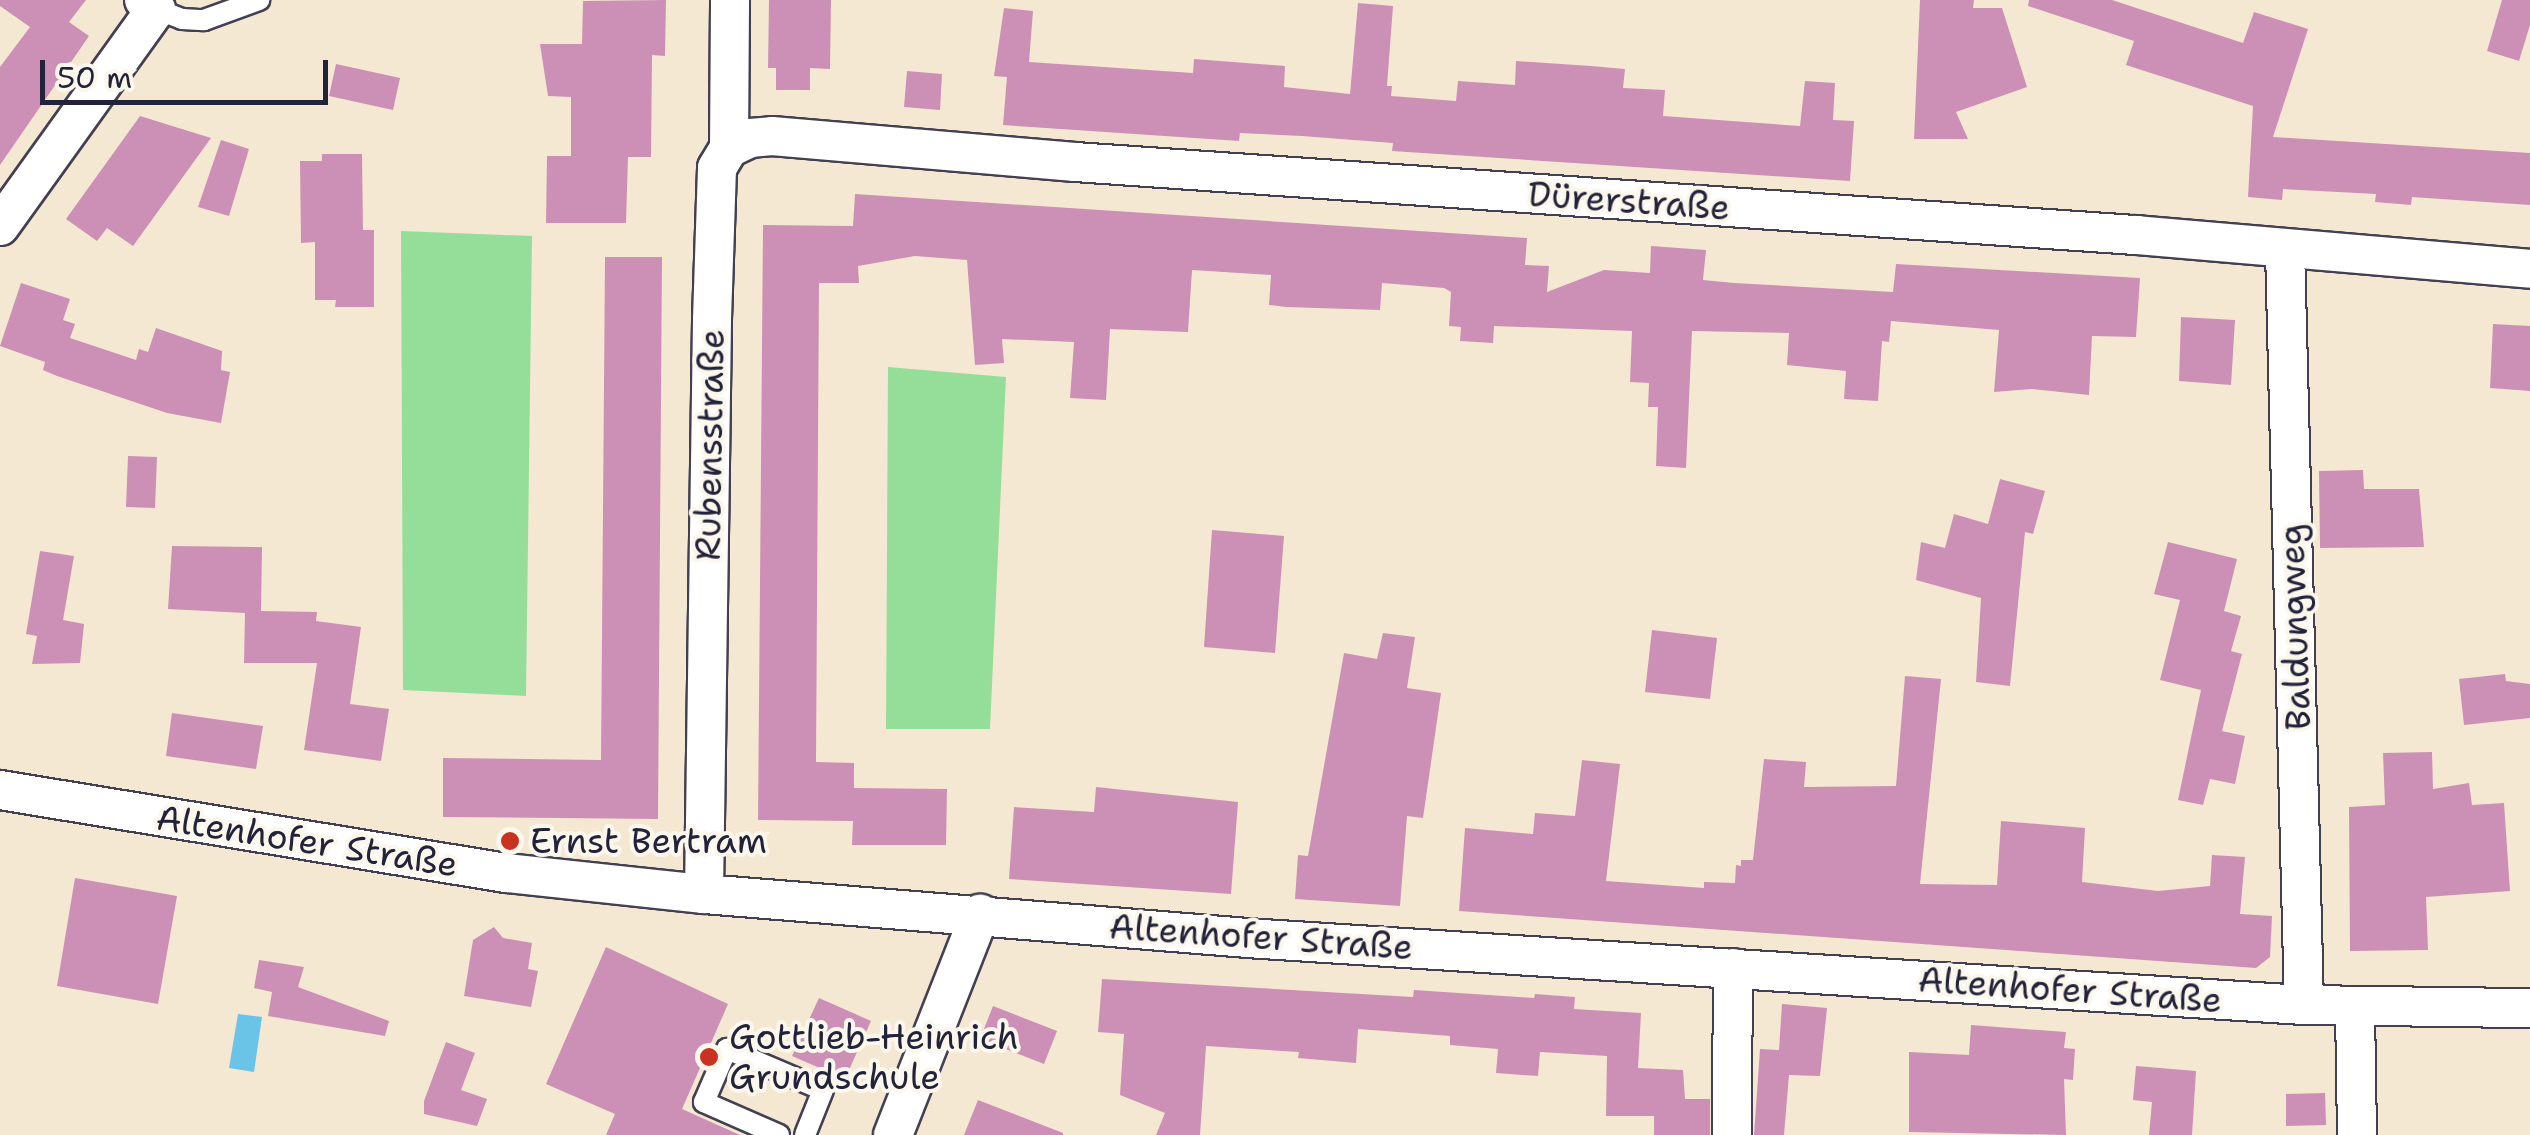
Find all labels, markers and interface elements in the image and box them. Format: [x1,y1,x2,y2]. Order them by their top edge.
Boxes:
scale bar [45,40,332,102]
text: 50 m [57,57,132,98]
street label: Dürerstraße [1527,173,1731,229]
street label: Rubensstraße [687,329,733,561]
street label: Baldungweg [2270,523,2320,731]
street label: Altenhofer Straße [153,796,461,886]
place label: Ernst Bertram [530,820,767,862]
marker: Ernst Bertram [499,830,521,852]
street label: Altenhofer Straße [1108,905,1414,969]
street label: Altenhofer Straße [1917,958,2223,1022]
place label: Gottlieb-Heinrich Grundschule [729,1016,1019,1098]
marker: Gottlieb-Heinrich Grundschule [698,1046,720,1068]

